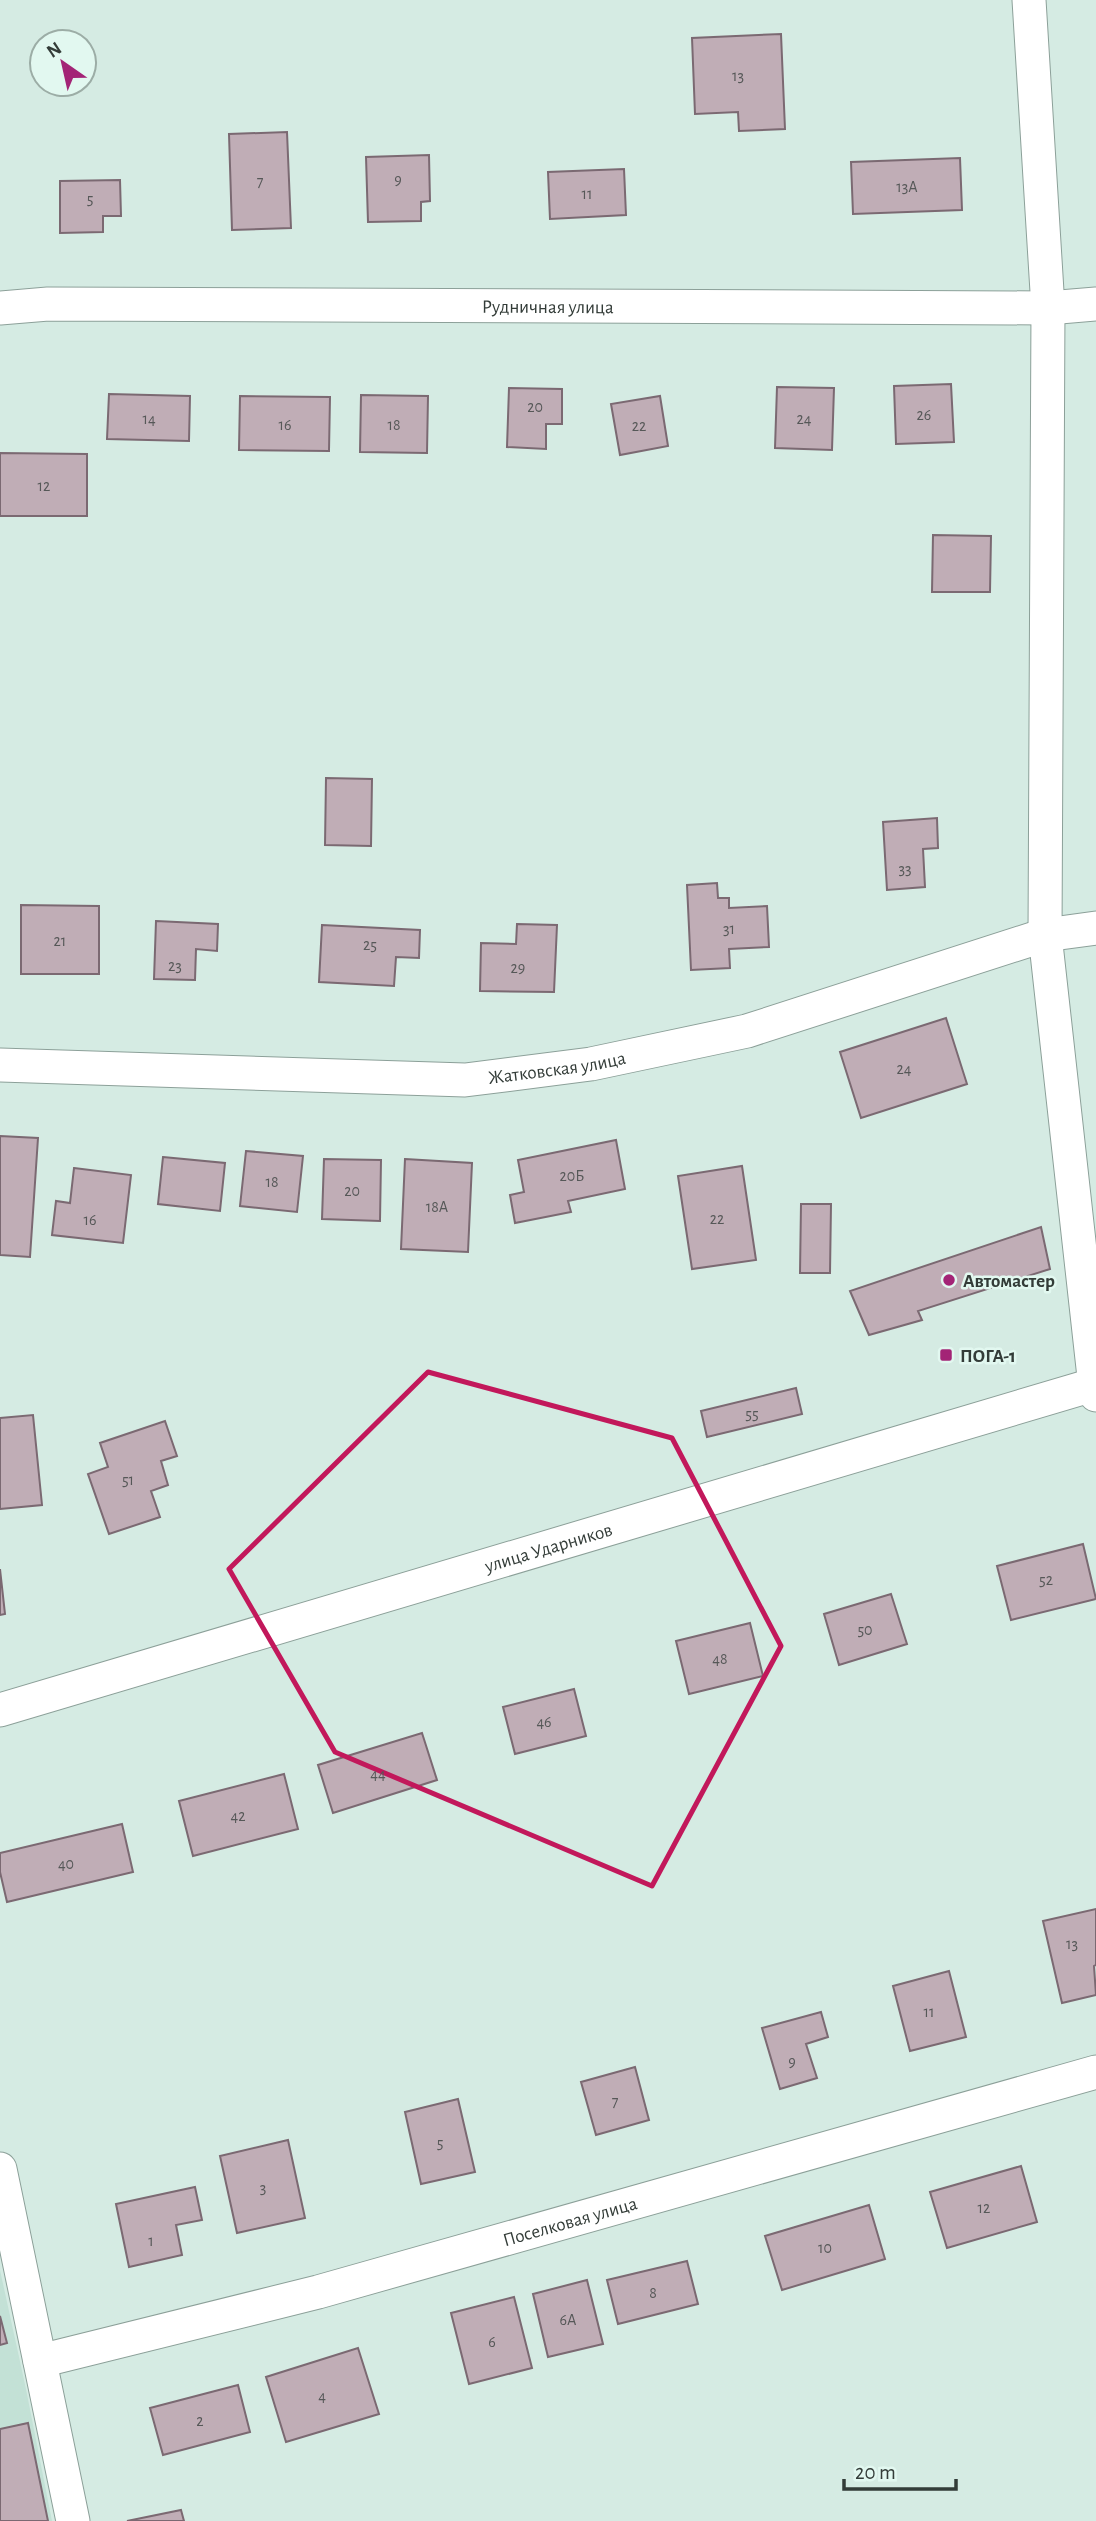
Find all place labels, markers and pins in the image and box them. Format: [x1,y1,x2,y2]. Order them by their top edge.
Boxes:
marker: Автомастер [941,1272,957,1288]
place label: Автомастер [963,1272,1055,1291]
marker: ПОГА-1 [938,1347,954,1363]
place label: ПОГА-1 [960,1347,1016,1366]

